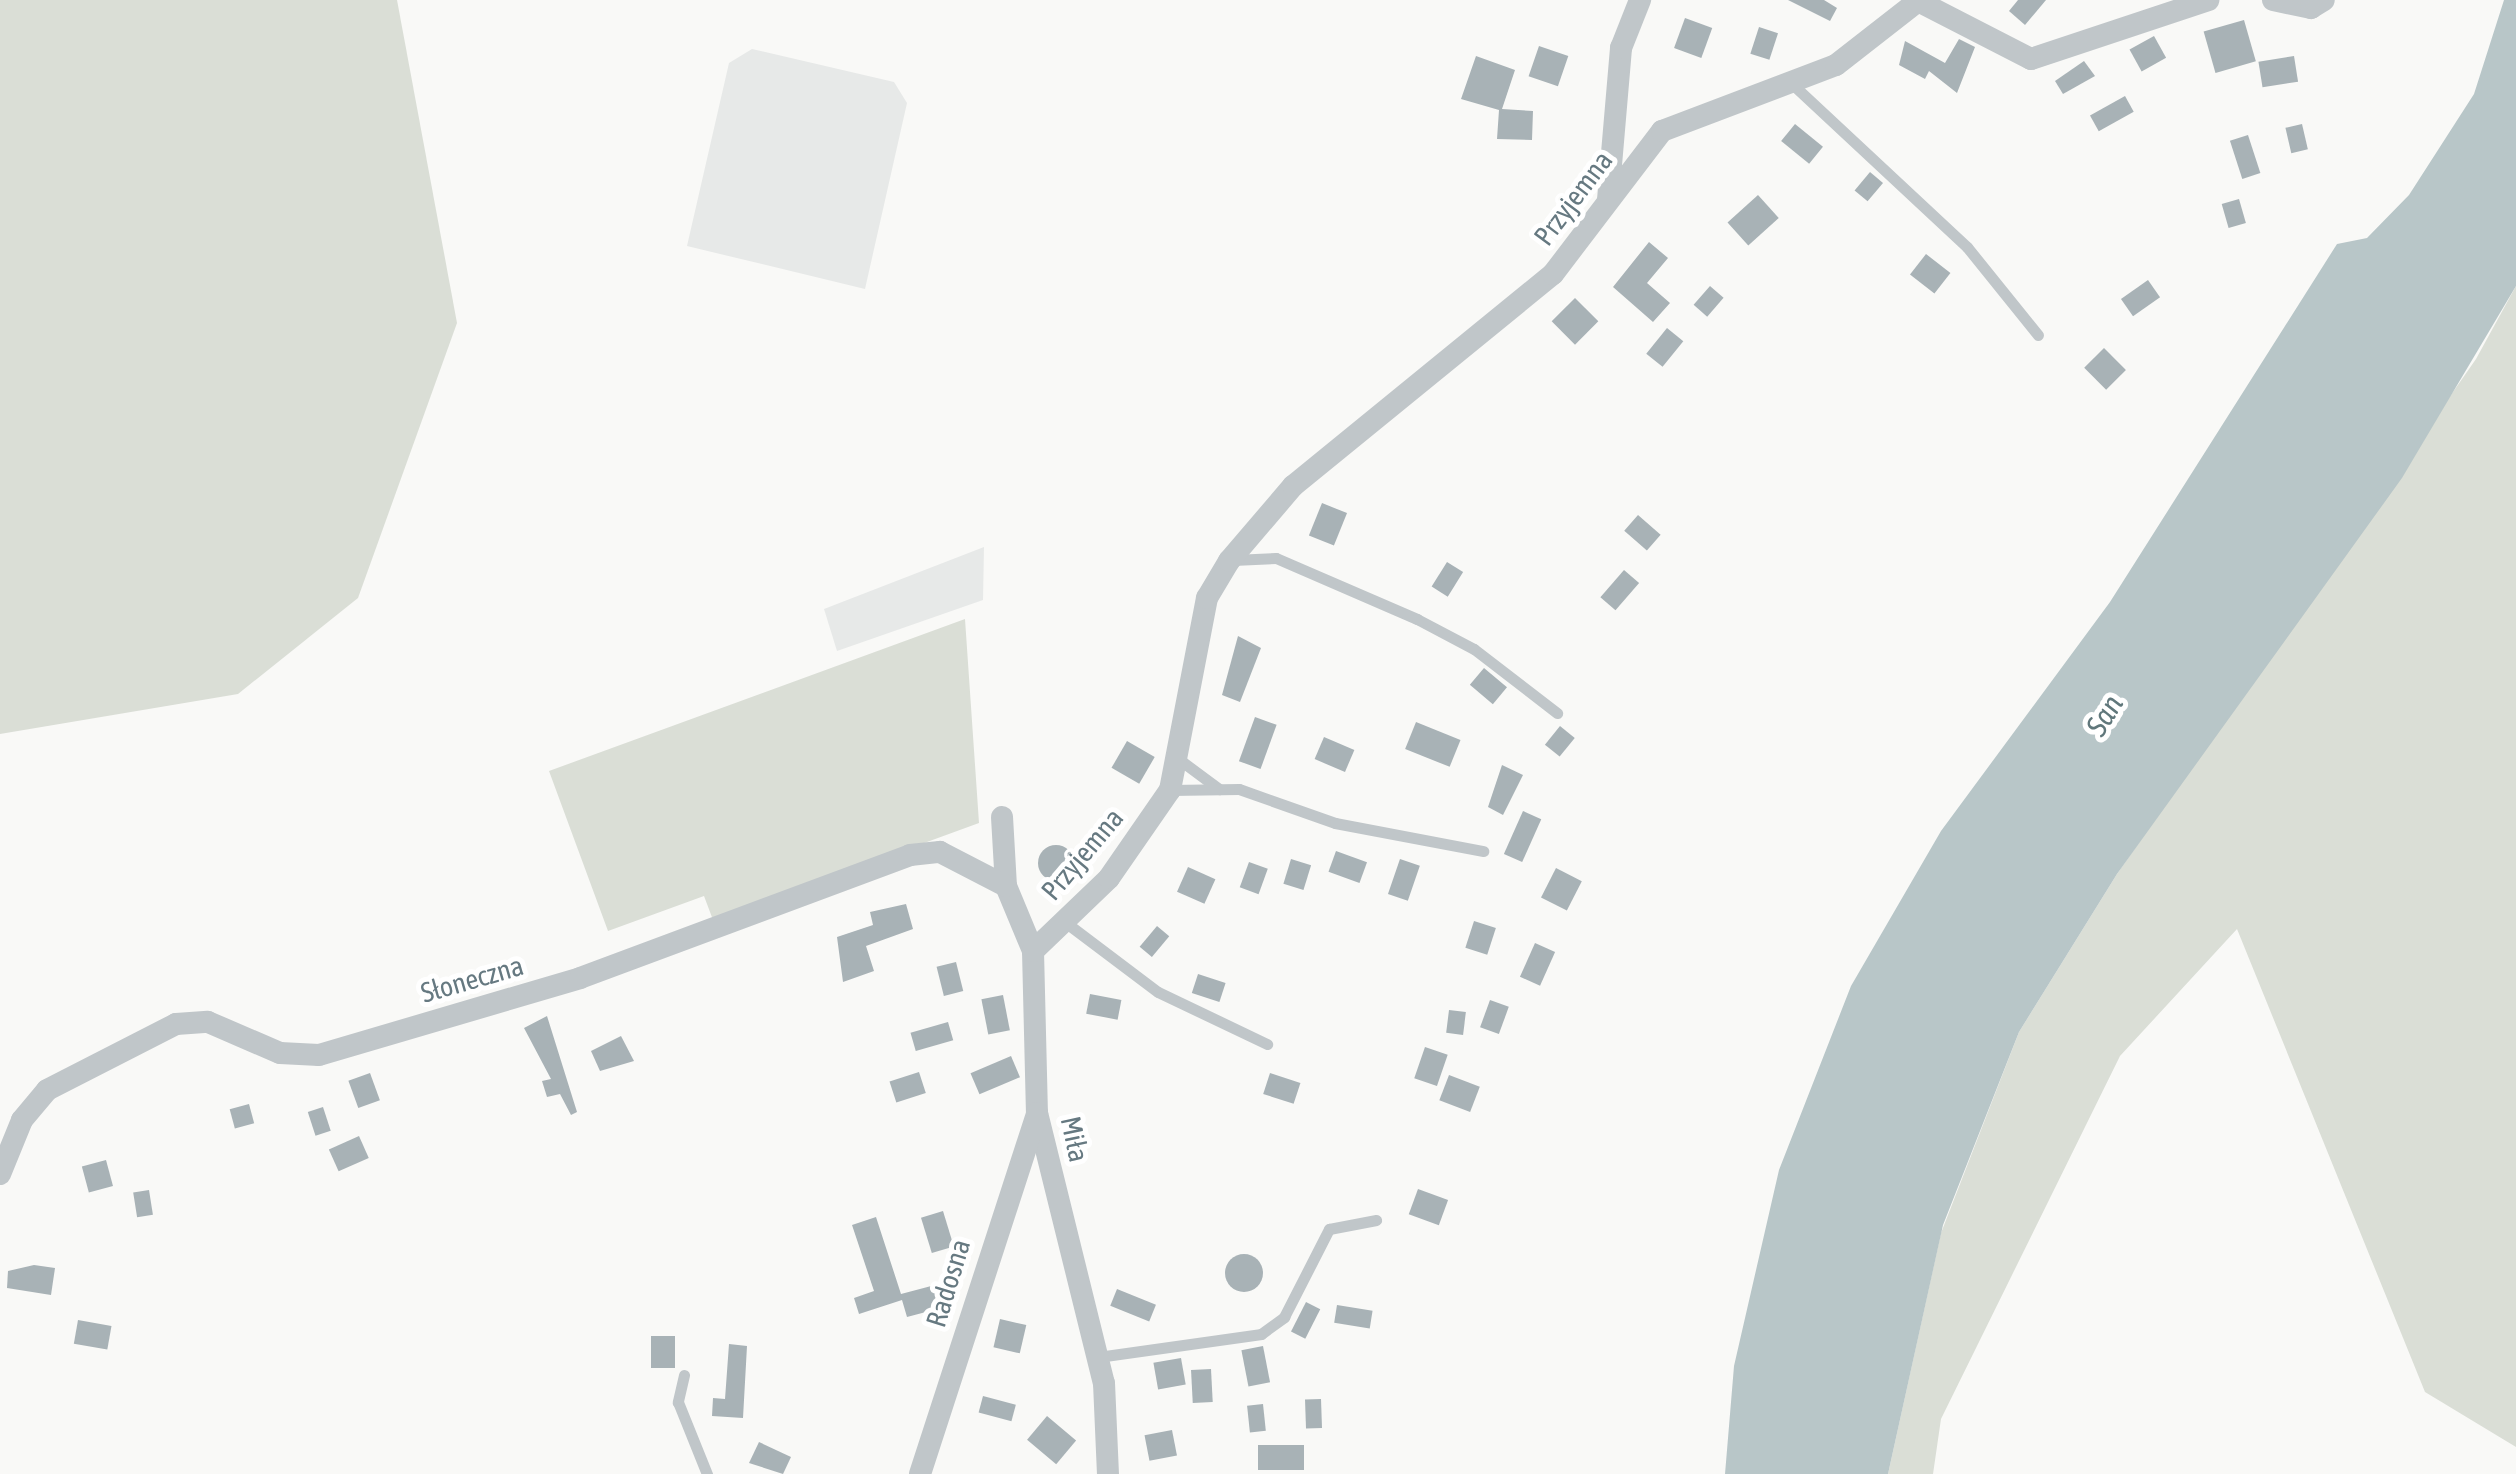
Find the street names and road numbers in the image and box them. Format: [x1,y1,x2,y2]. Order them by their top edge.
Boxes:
street label: Przyjemna [1527,144,1619,252]
street label: Przyjemna [1034,801,1130,907]
street label: Słoneczna [417,948,527,1010]
street label: Miła [1054,1113,1096,1165]
street label: Radosna [919,1235,977,1331]

